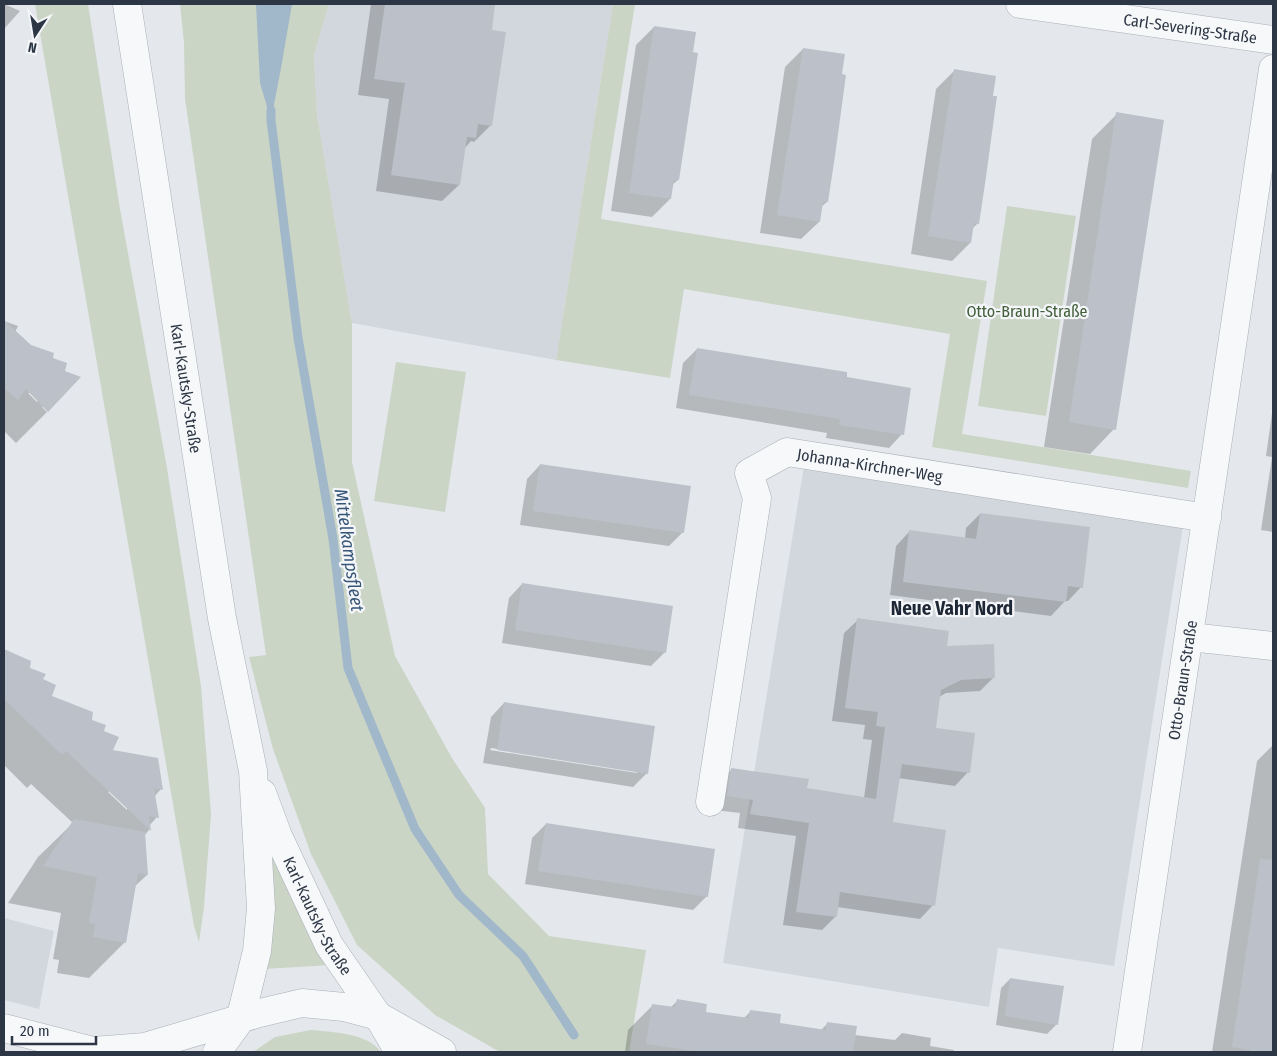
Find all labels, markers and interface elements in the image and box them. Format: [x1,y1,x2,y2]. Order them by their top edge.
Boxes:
street label: Carl-Severing-Straße [1122,9,1258,47]
north arrow [10,10,60,60]
text: N [27,38,38,56]
park label: Otto-Braun-Straße [967,302,1088,321]
street label: Karl-Kautsky-Straße [167,322,206,455]
street label: Johanna-Kirchner-Weg [796,444,944,486]
water label: Mittelkampsfleet [330,487,368,613]
district label: Neue Vahr Nord [891,597,1013,620]
street label: Otto-Braun-Straße [1164,619,1201,741]
street label: Karl-Kautsky-Straße [279,853,356,979]
scale bar [12,1014,96,1046]
text: 20 m [20,1022,50,1040]

